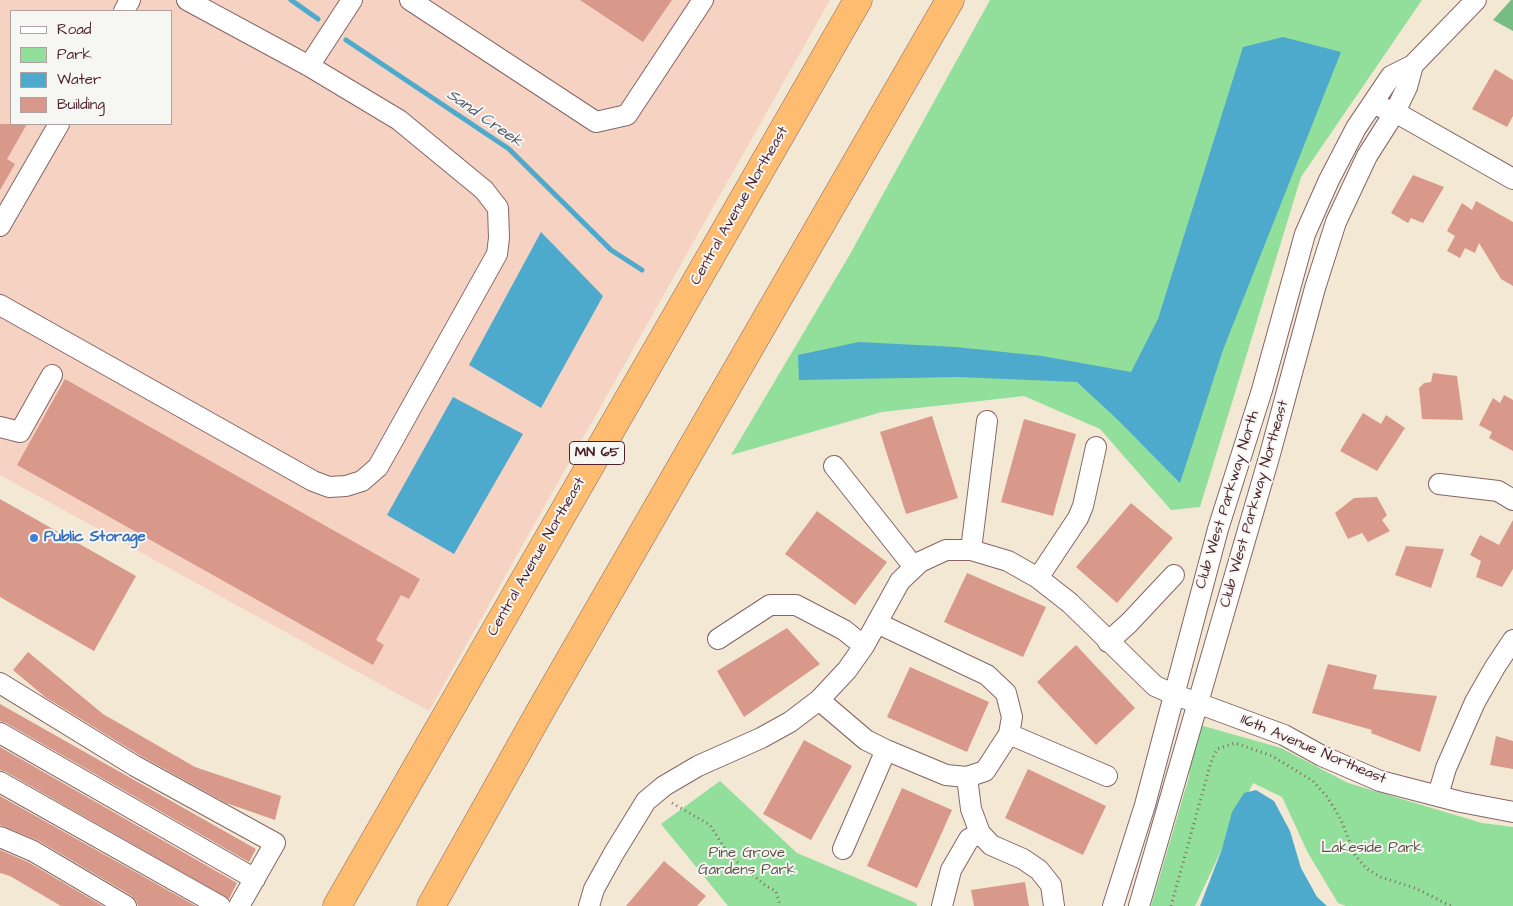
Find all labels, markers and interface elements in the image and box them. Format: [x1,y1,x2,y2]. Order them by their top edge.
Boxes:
legend [10,10,172,125]
text: Road [57,19,91,40]
text: Park [57,44,92,65]
text: Water [57,69,101,90]
water label: Sand Creek [442,86,526,152]
text: Building [57,94,105,115]
street label: Central Avenue Northeast [687,123,793,289]
street label: Club West Parkway Northeast [1217,398,1293,610]
street label: Club West Parkway North [1192,409,1264,591]
road number: MN 65 [570,442,624,464]
street label: Central Avenue Northeast [484,474,590,640]
place label: Public Storage [44,529,146,547]
marker: Public Storage [28,532,40,544]
street label: 116th Avenue Northeast [1237,711,1389,789]
park label: Lakeside Park [1321,840,1423,858]
park label: Pine Grove Gardens Park [698,845,796,880]

